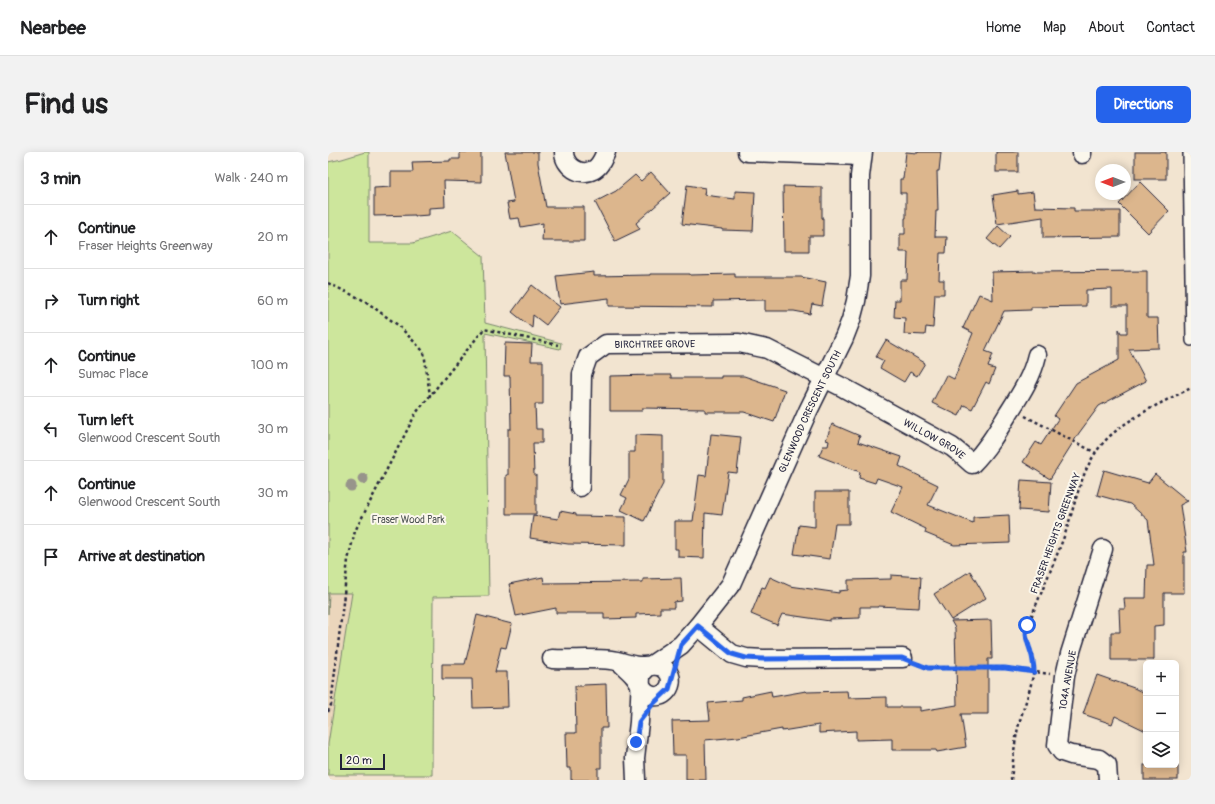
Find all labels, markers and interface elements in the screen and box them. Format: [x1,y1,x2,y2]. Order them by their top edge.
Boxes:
text: Nearbee [20,16,86,40]
text: Home [986,19,1021,36]
text: Map [1043,19,1066,36]
text: About [1088,19,1124,36]
text: Contact [1146,19,1195,36]
button: Directions [1096,86,1191,123]
text: Find us [24,87,108,122]
north arrow [1095,164,1131,200]
text: 3 min [40,168,81,189]
text: Walk · 240 m [214,170,288,186]
text: Continue [78,219,136,238]
icon: ahead [40,226,62,248]
text: 20 m [257,229,288,245]
text: Fraser Heights Greenway [78,238,213,254]
icon: right [40,290,62,312]
text: Turn right [78,291,139,310]
text: 60 m [257,293,288,309]
street label: BIRCHTREE GROVE [614,338,695,351]
text: Continue [78,347,136,366]
street label: GLENWOOD CRESCENT SOUTH [776,348,844,475]
icon: ahead [40,354,62,376]
text: 100 m [251,357,288,373]
text: Sumac Place [78,366,148,382]
text: Turn left [78,411,134,430]
street label: WILLOW GROVE [901,417,967,462]
icon: left [40,418,62,440]
text: 30 m [258,421,288,437]
text: Glenwood Crescent South [78,430,220,446]
street label: FRASER HEIGHTS GREENWAY [1028,471,1084,596]
text: Continue [78,475,136,494]
icon: ahead [40,482,62,504]
text: 30 m [258,485,288,501]
text: Glenwood Crescent South [78,494,220,510]
park label: Fraser Wood Park [371,514,445,526]
icon: arrive [40,546,62,568]
text: Arrive at destination [78,547,205,566]
route start [1018,616,1036,634]
street label: 104A AVENUE [1057,649,1079,711]
map controls [1143,660,1179,768]
button: + [1143,660,1179,696]
button: − [1143,696,1179,732]
button: layers [1143,732,1179,768]
route end [627,733,645,751]
scale bar [340,752,385,771]
text: 20 m [346,754,372,767]

